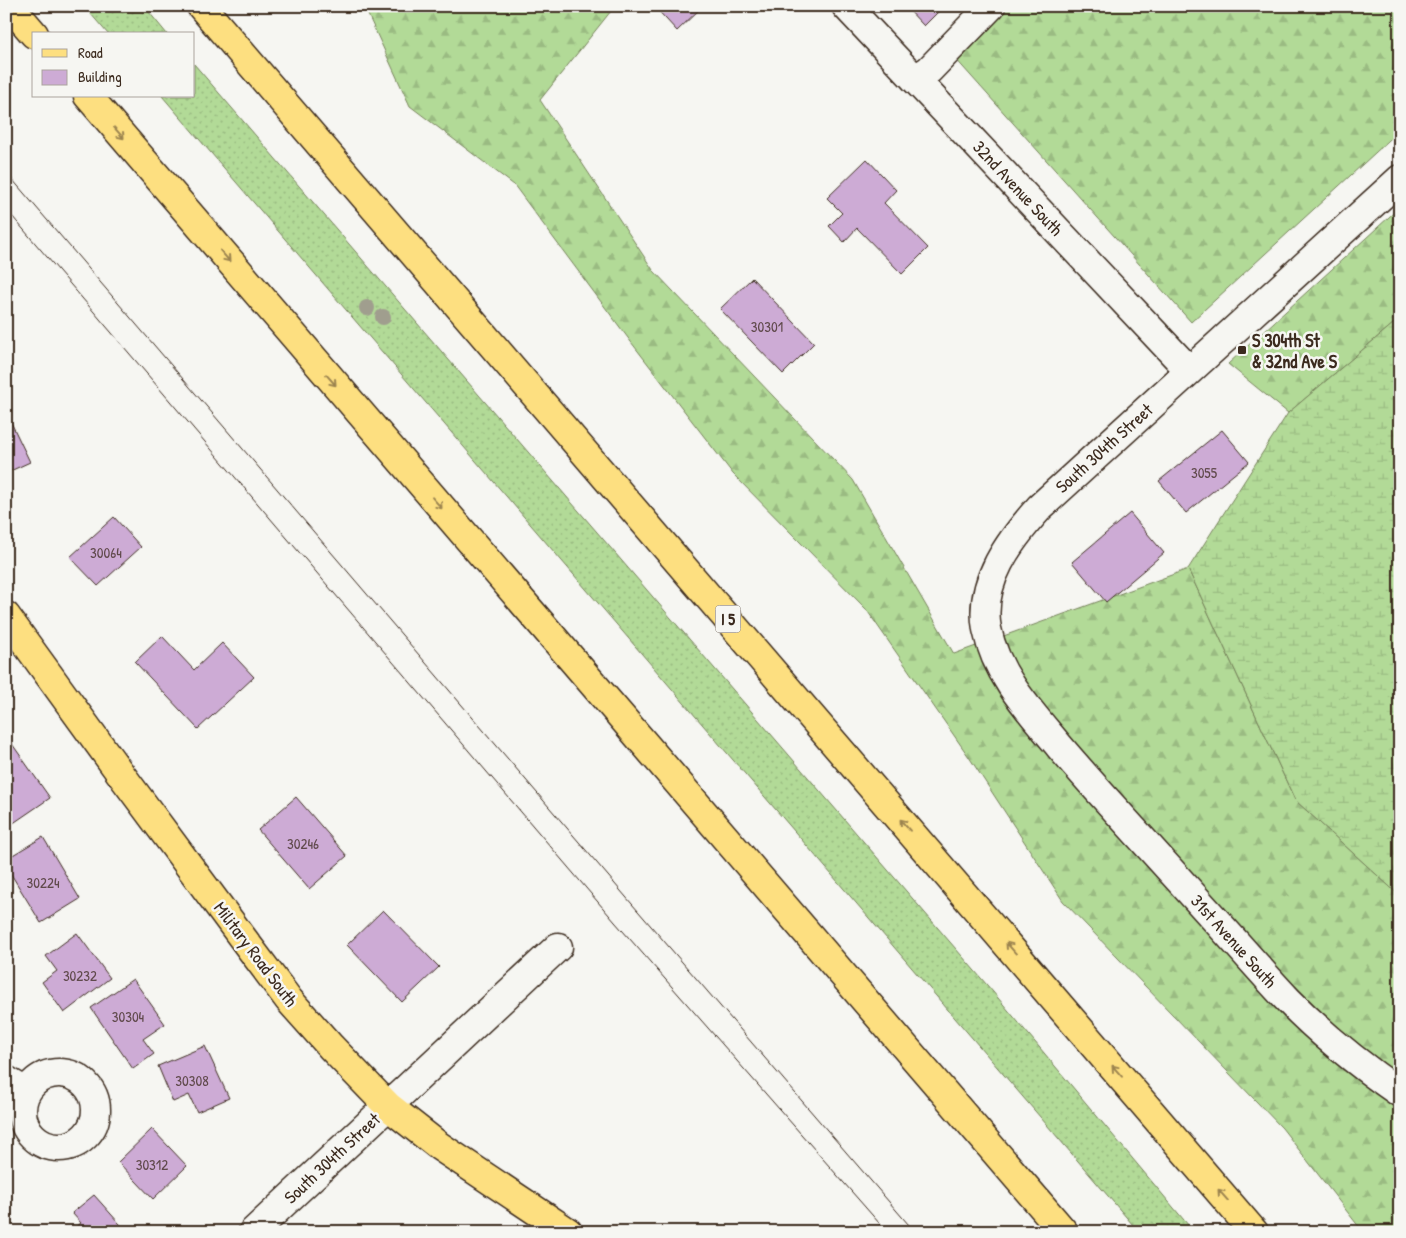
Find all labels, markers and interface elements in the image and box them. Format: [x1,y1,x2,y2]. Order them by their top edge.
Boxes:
legend [32,32,195,98]
text: Road [78,42,103,63]
text: Building [78,66,122,87]
one-way arrow [114,127,125,140]
street label: 32nd Avenue South [967,135,1069,241]
one-way arrow [220,250,231,263]
house number: 30301 [751,316,783,337]
place label: S 304th St & 32nd Ave S [1252,328,1338,374]
marker: S 304th St & 32nd Ave S [1236,344,1248,356]
one-way arrow [326,373,337,386]
street label: South 304th Street [1050,397,1159,499]
house number: 3055 [1191,462,1218,483]
one-way arrow [431,496,442,509]
house number: 30064 [90,542,122,563]
road number: I 5 [716,606,740,632]
one-way arrow [900,819,911,832]
house number: 30246 [287,833,319,854]
house number: 30224 [26,872,60,893]
street label: 31st Avenue South [1185,889,1283,994]
street label: Military Road South [208,896,304,1012]
one-way arrow [1005,942,1017,955]
house number: 30232 [63,965,97,986]
house number: 30304 [112,1006,145,1027]
one-way arrow [1111,1065,1122,1078]
house number: 30308 [175,1070,209,1091]
street label: South 304th Street [278,1106,386,1209]
house number: 30312 [136,1154,168,1175]
one-way arrow [1217,1188,1228,1201]

